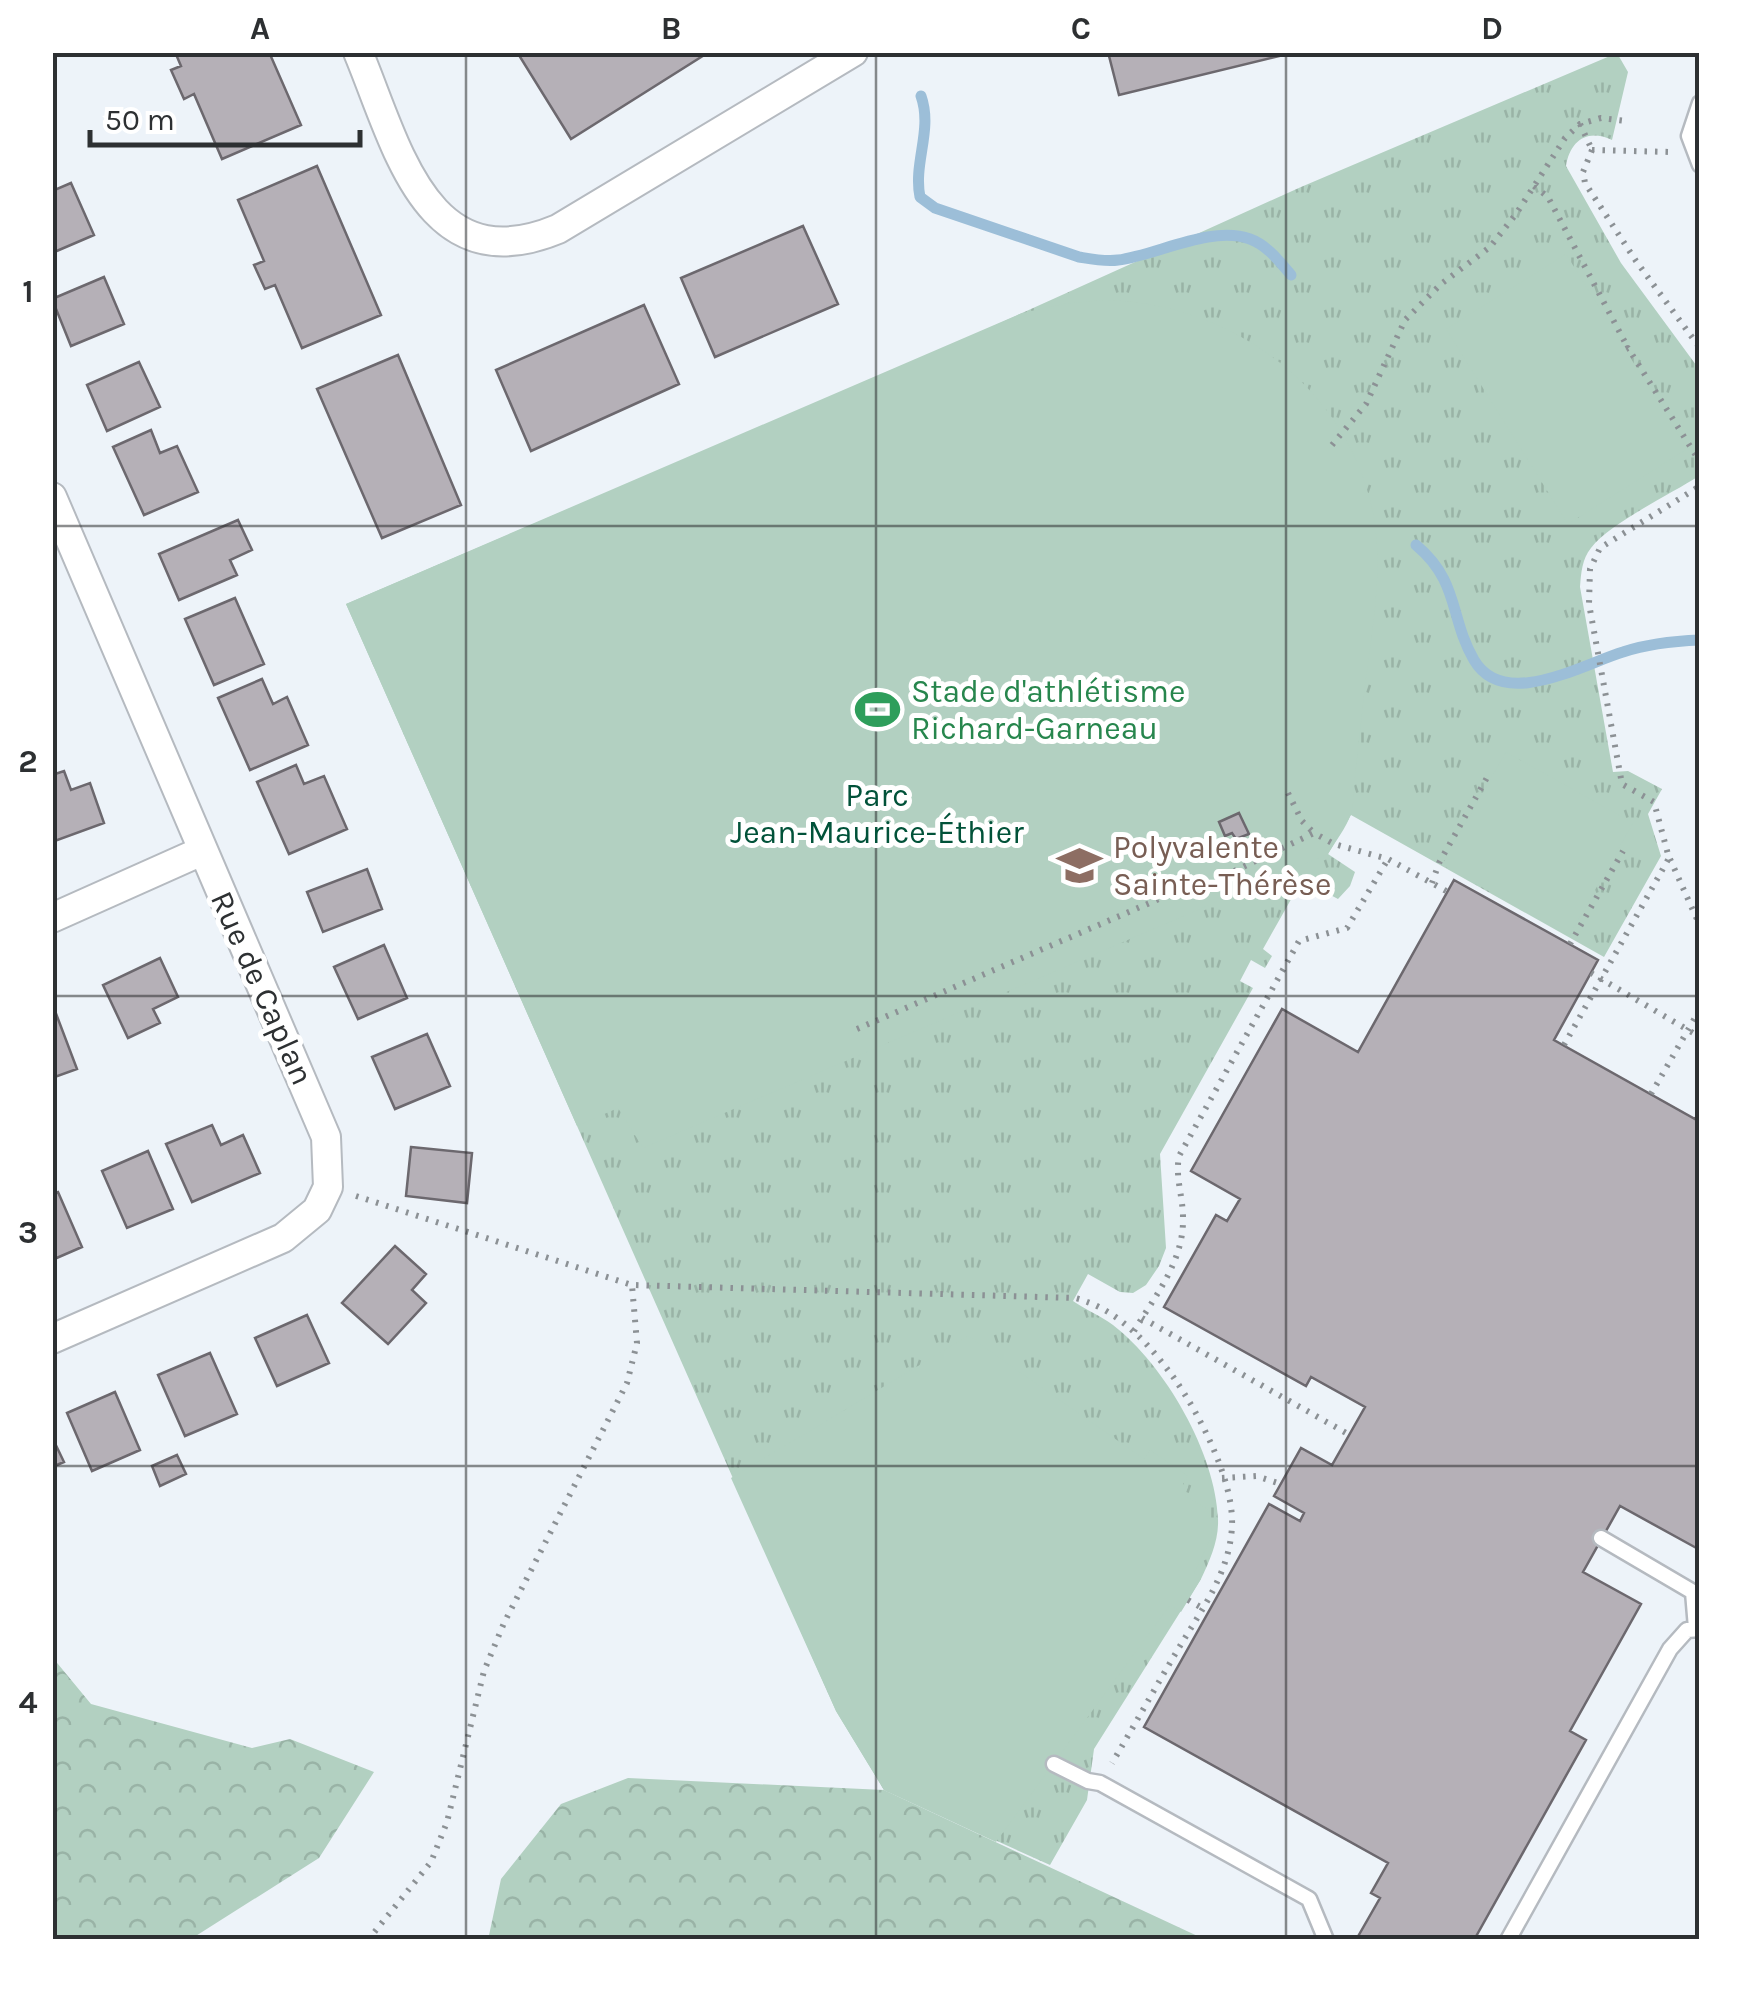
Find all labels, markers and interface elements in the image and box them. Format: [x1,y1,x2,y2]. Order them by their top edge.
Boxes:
text: A [250,10,270,47]
text: B [661,10,681,47]
text: C [1071,10,1091,47]
text: D [1481,10,1503,47]
scale bar [90,85,360,147]
text: 50 m [105,102,175,138]
text: 1 [22,273,34,310]
place label: Stade d'athlétisme Richard-Garneau [911,673,1185,747]
sports icon: Stade d'athlétisme Richard-Garneau [854,685,902,733]
text: 2 [18,743,38,780]
park label: Parc Jean-Maurice-Éthier [730,777,1024,851]
place label: Polyvalente Sainte-Thérèse [1113,829,1331,903]
school or university icon: Polyvalente Sainte-Thérèse [1056,841,1104,889]
street label: Rue de Caplan [203,886,321,1090]
text: 3 [18,1214,38,1251]
text: 4 [18,1684,38,1721]

